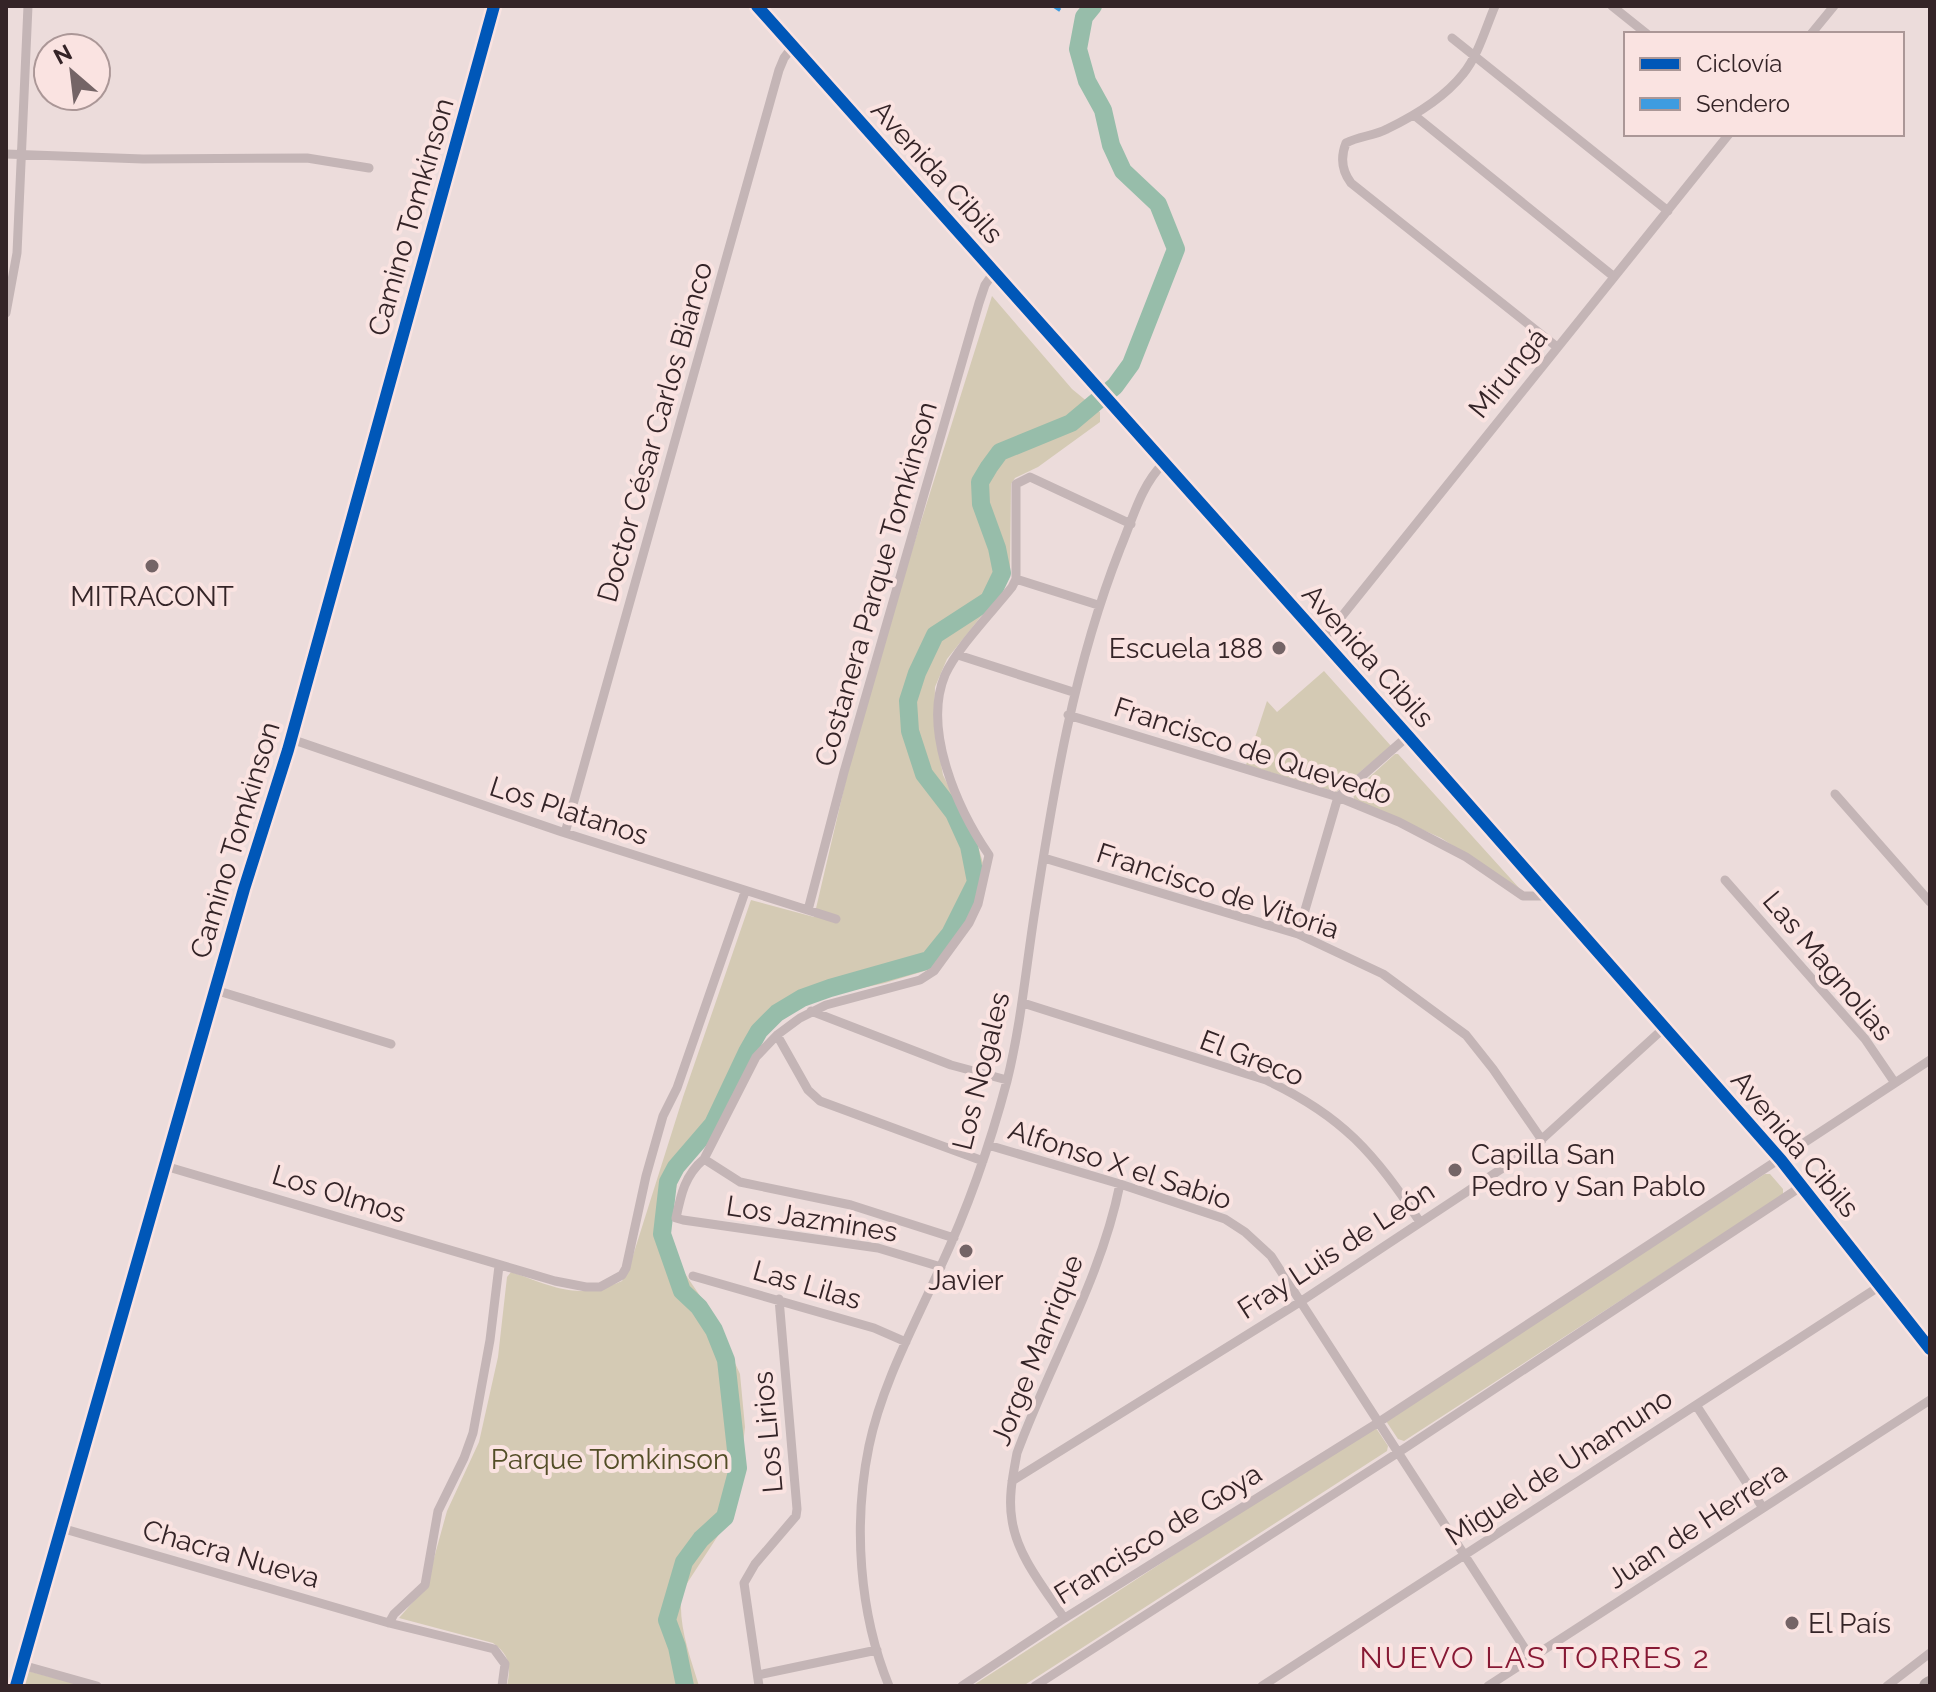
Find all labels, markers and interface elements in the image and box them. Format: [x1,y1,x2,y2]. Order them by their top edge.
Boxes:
north arrow [32,32,112,112]
legend [1624,32,1904,136]
text: N [49,39,76,70]
text: Ciclovía [1696,49,1782,78]
text: Sendero [1696,89,1790,118]
street label: Camino Tomkinson [361,94,461,340]
street label: Avenida Cibils [864,94,1010,250]
street label: Doctor César Carlos Bianco [591,258,719,606]
street label: Mirungá [1462,321,1554,425]
street label: Costanera Parque Tomkinson [808,398,944,770]
marker: MITRACONT [143,557,161,575]
street label: Avenida Cibils [1295,578,1441,734]
place label: MITRACONT [70,580,234,613]
place label: Escuela 188 [1109,632,1263,665]
marker: Escuela 188 [1270,639,1288,657]
street label: Francisco de Quevedo [1110,690,1396,812]
street label: Camino Tomkinson [183,718,287,962]
street label: Los Platanos [486,770,652,852]
street label: Francisco de Vitoria [1093,836,1343,946]
street label: Las Magnolias [1756,885,1900,1047]
street label: Los Nogales [945,989,1017,1153]
street label: El Greco [1195,1023,1309,1093]
street label: Avenida Cibils [1724,1064,1866,1224]
street label: Alfonso X el Sabio [1004,1113,1236,1217]
place label: Capilla San Pedro y San Pablo [1471,1138,1706,1203]
street label: Los Olmos [268,1158,410,1230]
marker: Capilla San Pedro y San Pablo [1446,1161,1464,1179]
street label: Fray Luis de León [1232,1174,1440,1326]
street label: Los Jazmines [724,1189,900,1249]
marker: Javier [957,1242,975,1260]
street label: Jorge Manrique [984,1250,1090,1450]
street label: Las Lilas [749,1254,865,1316]
place label: Javier [928,1264,1004,1297]
street label: Los Lirios [746,1370,790,1494]
street label: Miguel de Unamuno [1439,1381,1679,1553]
park label: Parque Tomkinson [491,1443,729,1476]
street label: Juan de Herrera [1601,1455,1793,1595]
street label: Francisco de Goya [1048,1457,1268,1611]
street label: Chacra Nueva [139,1513,323,1595]
place label: El País [1808,1607,1891,1640]
marker: El País [1783,1614,1801,1632]
district label: NUEVO LAS TORRES 2 [1359,1640,1711,1675]

